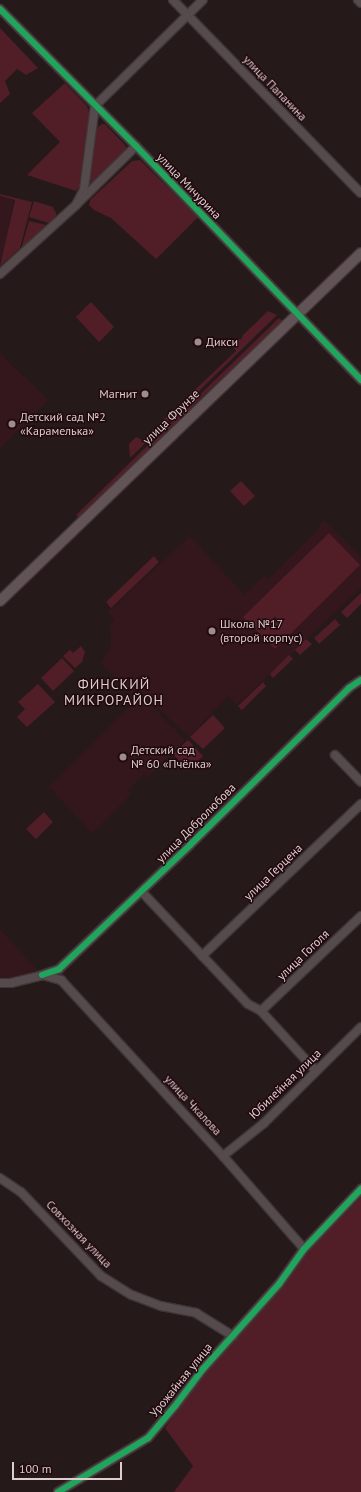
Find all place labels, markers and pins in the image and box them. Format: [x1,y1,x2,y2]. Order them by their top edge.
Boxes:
place label: Дикси [206,335,238,349]
marker: Дикси [193,337,203,347]
place label: Магнит [99,387,137,401]
marker: Магнит [140,389,150,399]
place label: Детский сад №2 «Карамелька» [20,410,106,438]
marker: Детский сад №2 «Карамелька» [7,419,17,429]
place label: Школа №17 (второй корпус) [220,617,302,645]
marker: Школа №17 (второй корпус) [207,626,217,636]
place label: Детский сад № 60 «Пчёлка» [131,743,212,771]
marker: Детский сад № 60 «Пчёлка» [118,752,128,762]

